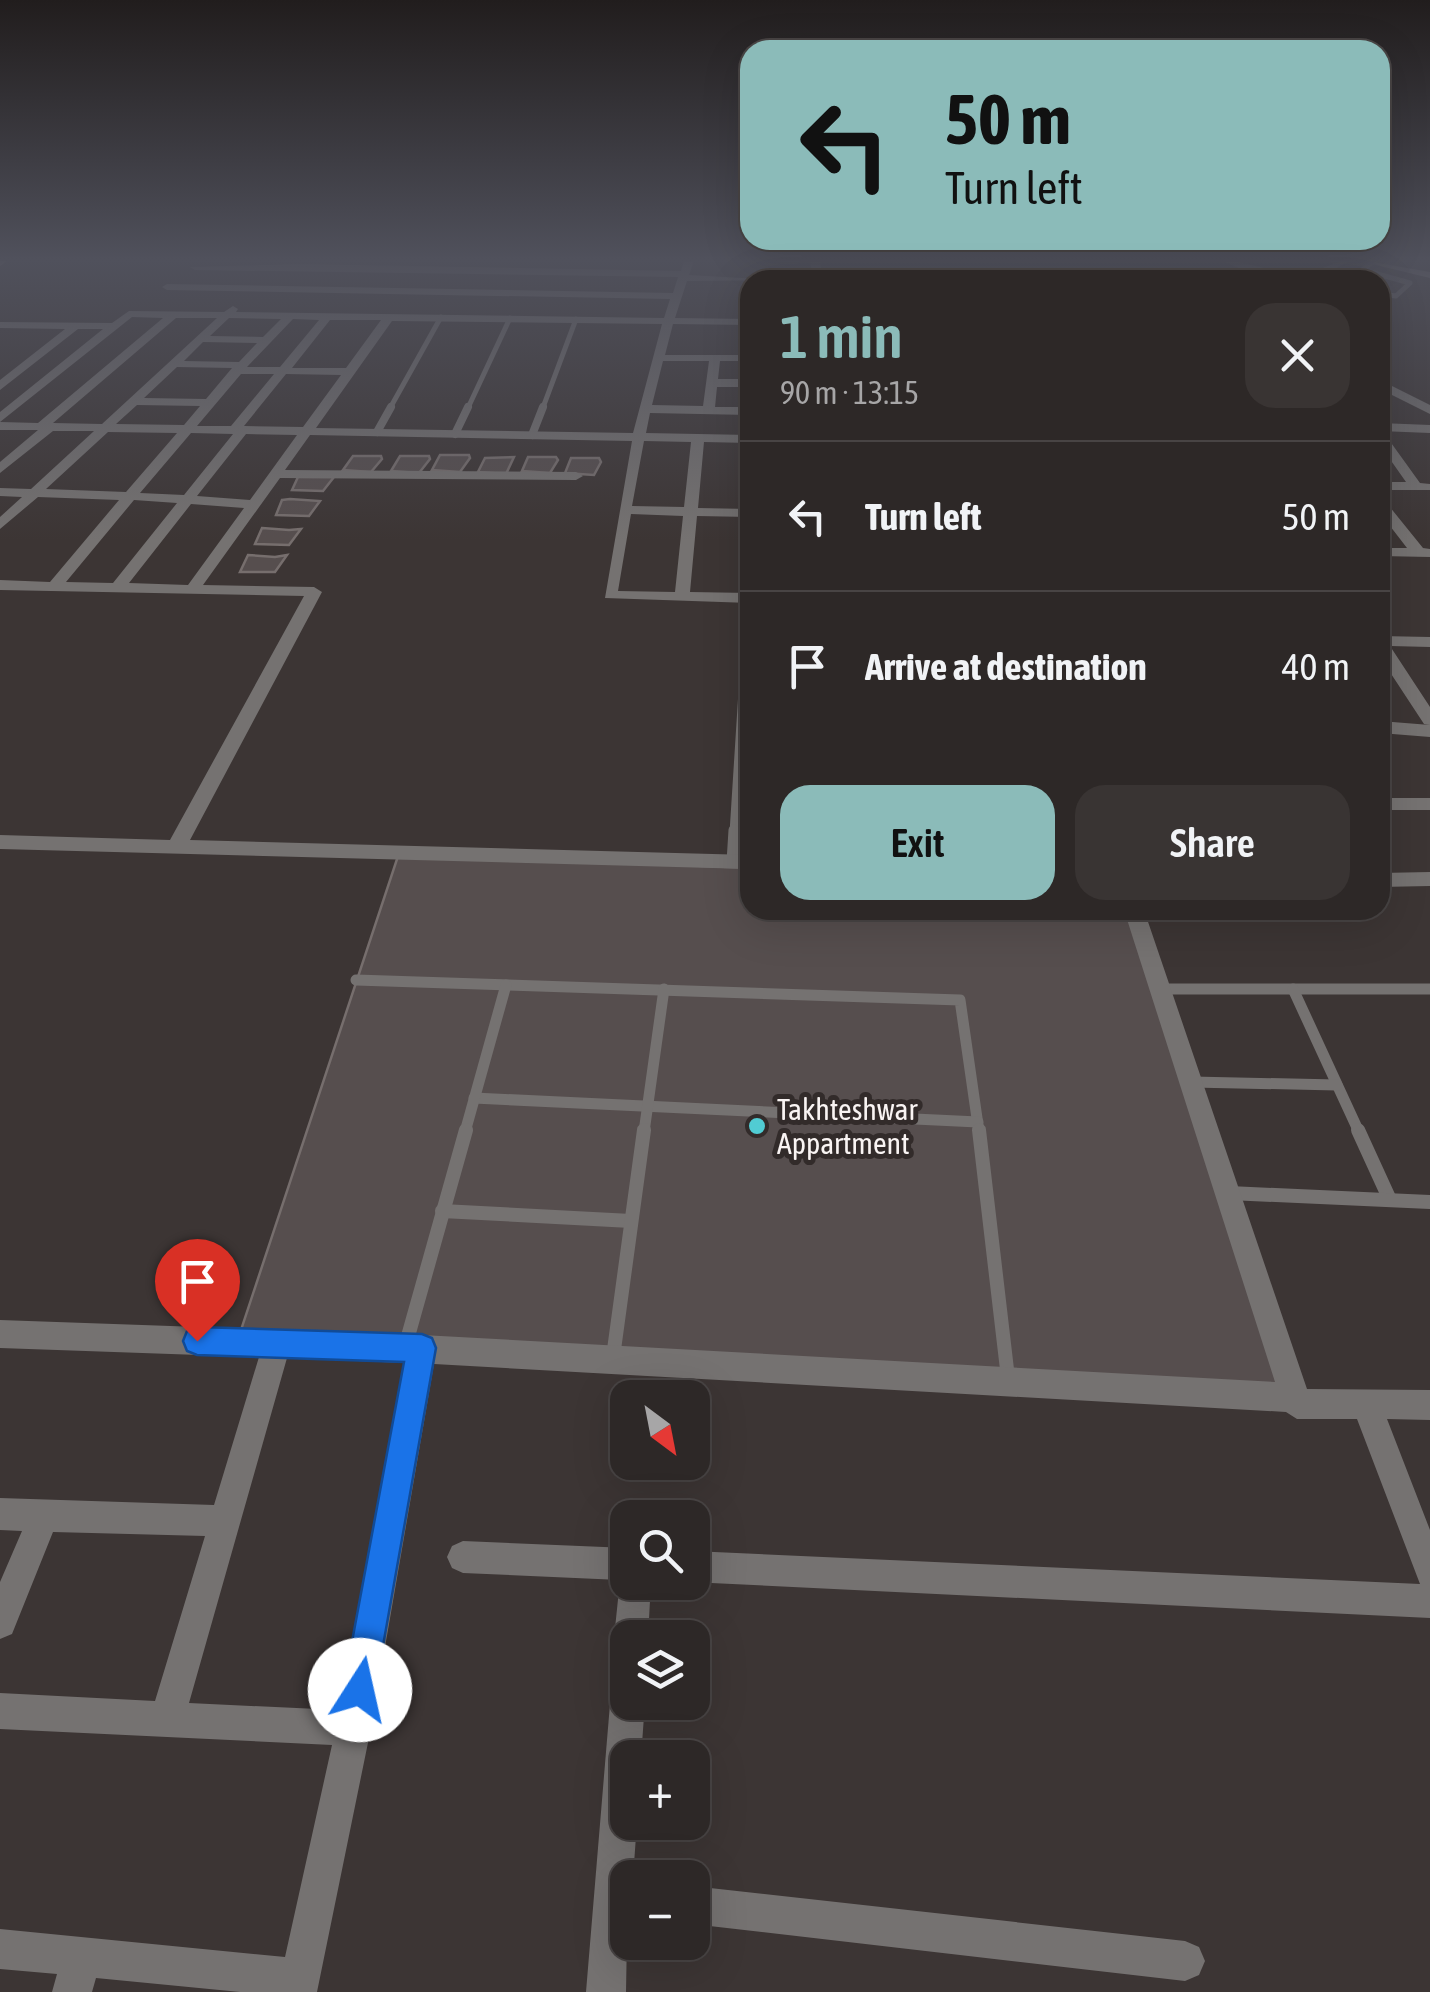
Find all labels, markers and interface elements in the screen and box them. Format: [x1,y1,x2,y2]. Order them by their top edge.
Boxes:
text: 50 m [945,79,1071,159]
icon: left [780,80,910,210]
text: Turn left [945,162,1083,214]
text: 1 min [780,302,903,371]
button: close [1245,303,1350,408]
text: 90 m · 13:15 [780,374,919,411]
icon: left [780,489,835,544]
text: Turn left [865,495,981,538]
text: 50 m [1282,495,1350,538]
icon: arrive [780,639,835,694]
text: Arrive at destination [865,645,1147,688]
text: 40 m [1282,645,1350,688]
button: Exit [780,785,1055,900]
button: Share [1075,785,1350,900]
place label: Takhteshwar Appartment [777,1092,918,1160]
marker: Takhteshwar Appartment [746,1115,768,1137]
pin [155,1239,240,1342]
icon: arrive [170,1254,225,1309]
north arrow [610,1380,710,1480]
map controls [610,1380,710,1960]
button: search [610,1500,710,1600]
button: layers [610,1620,710,1720]
position arrow [308,1638,412,1742]
button: + [610,1740,710,1840]
button: − [610,1860,710,1960]

